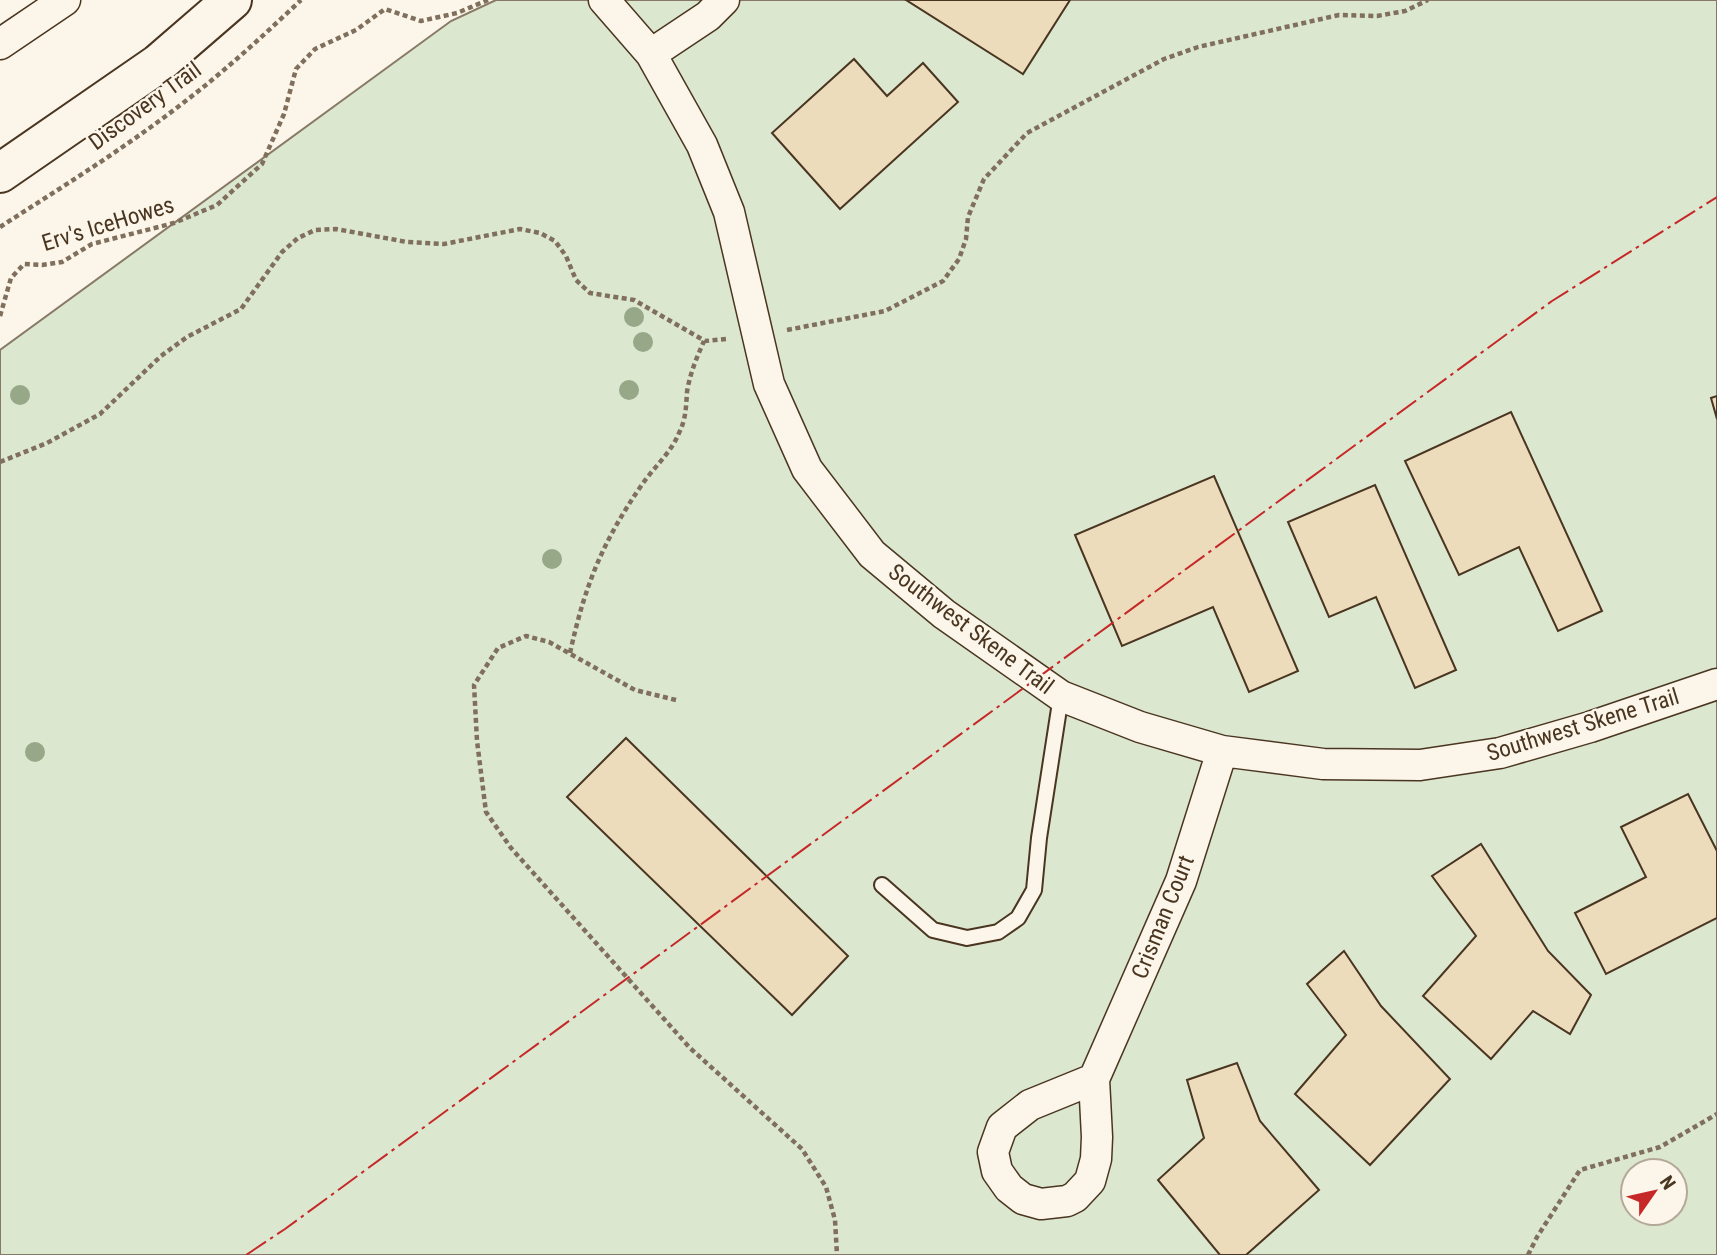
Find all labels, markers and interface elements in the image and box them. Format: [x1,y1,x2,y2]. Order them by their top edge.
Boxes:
street label: Discovery Trail [84,56,206,156]
street label: Erv's IceHowes [39,191,177,257]
street label: Southwest Skene Trail [883,558,1059,700]
street label: Southwest Skene Trail [1484,683,1682,767]
street label: Crisman Court [1126,851,1200,983]
north arrow [1619,1157,1689,1227]
text: N [1655,1172,1680,1194]

